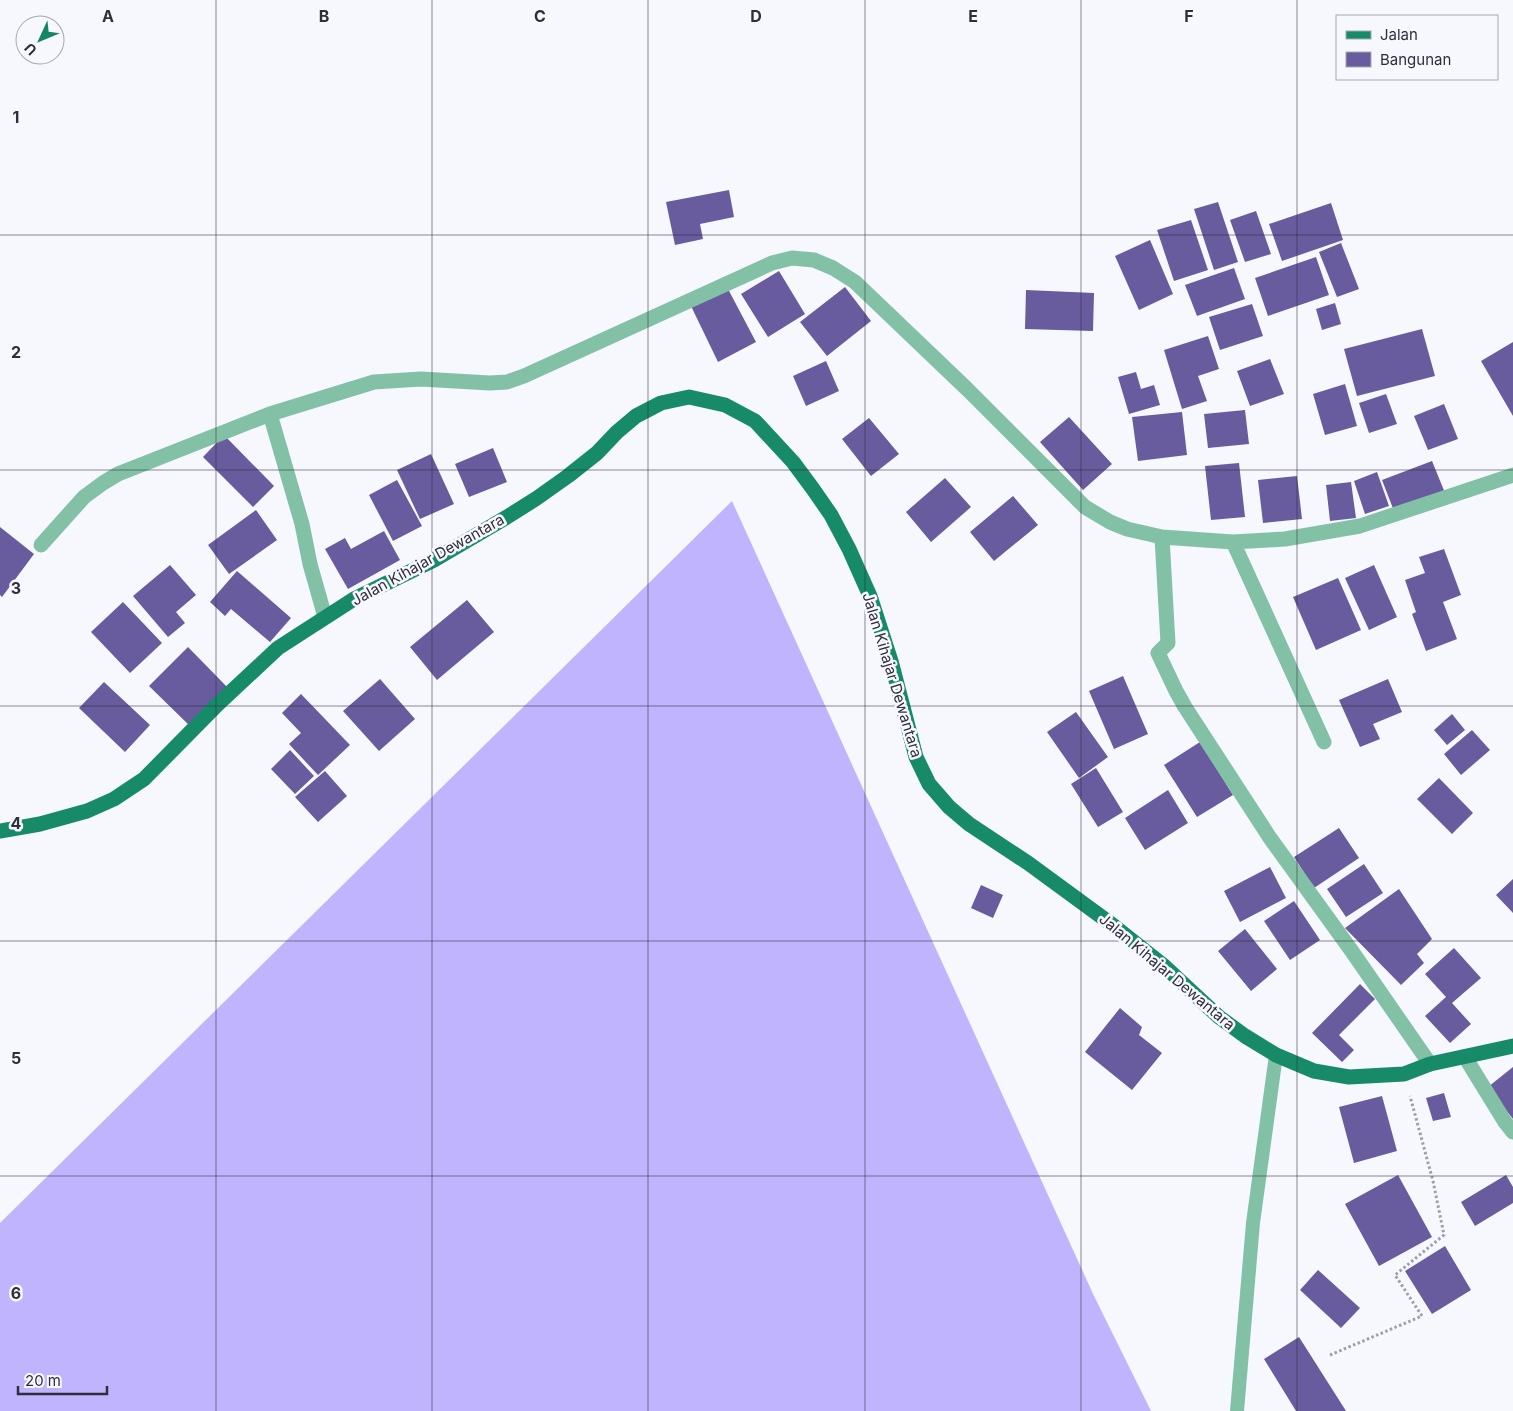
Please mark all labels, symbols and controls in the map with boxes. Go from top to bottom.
text: A [102,6,114,26]
text: B [319,6,329,26]
text: C [534,6,546,26]
text: D [750,6,762,26]
text: E [968,6,978,26]
text: F [1184,6,1194,26]
north arrow [15,15,65,65]
legend [1336,15,1498,80]
text: Jalan [1380,25,1418,44]
text: U [21,40,40,59]
text: Bangunan [1380,50,1451,69]
text: 1 [13,107,19,127]
text: 2 [11,342,21,362]
street label: Jalan Kihajar Dewantara [348,510,507,609]
text: 3 [11,578,21,598]
street label: Jalan Kihajar Dewantara [858,590,927,760]
text: 4 [11,813,22,833]
street label: Jalan Kihajar Dewantara [1095,909,1239,1034]
text: 5 [11,1048,21,1068]
text: 6 [11,1283,21,1303]
scale bar [18,1364,106,1396]
text: 20 m [25,1371,61,1390]

